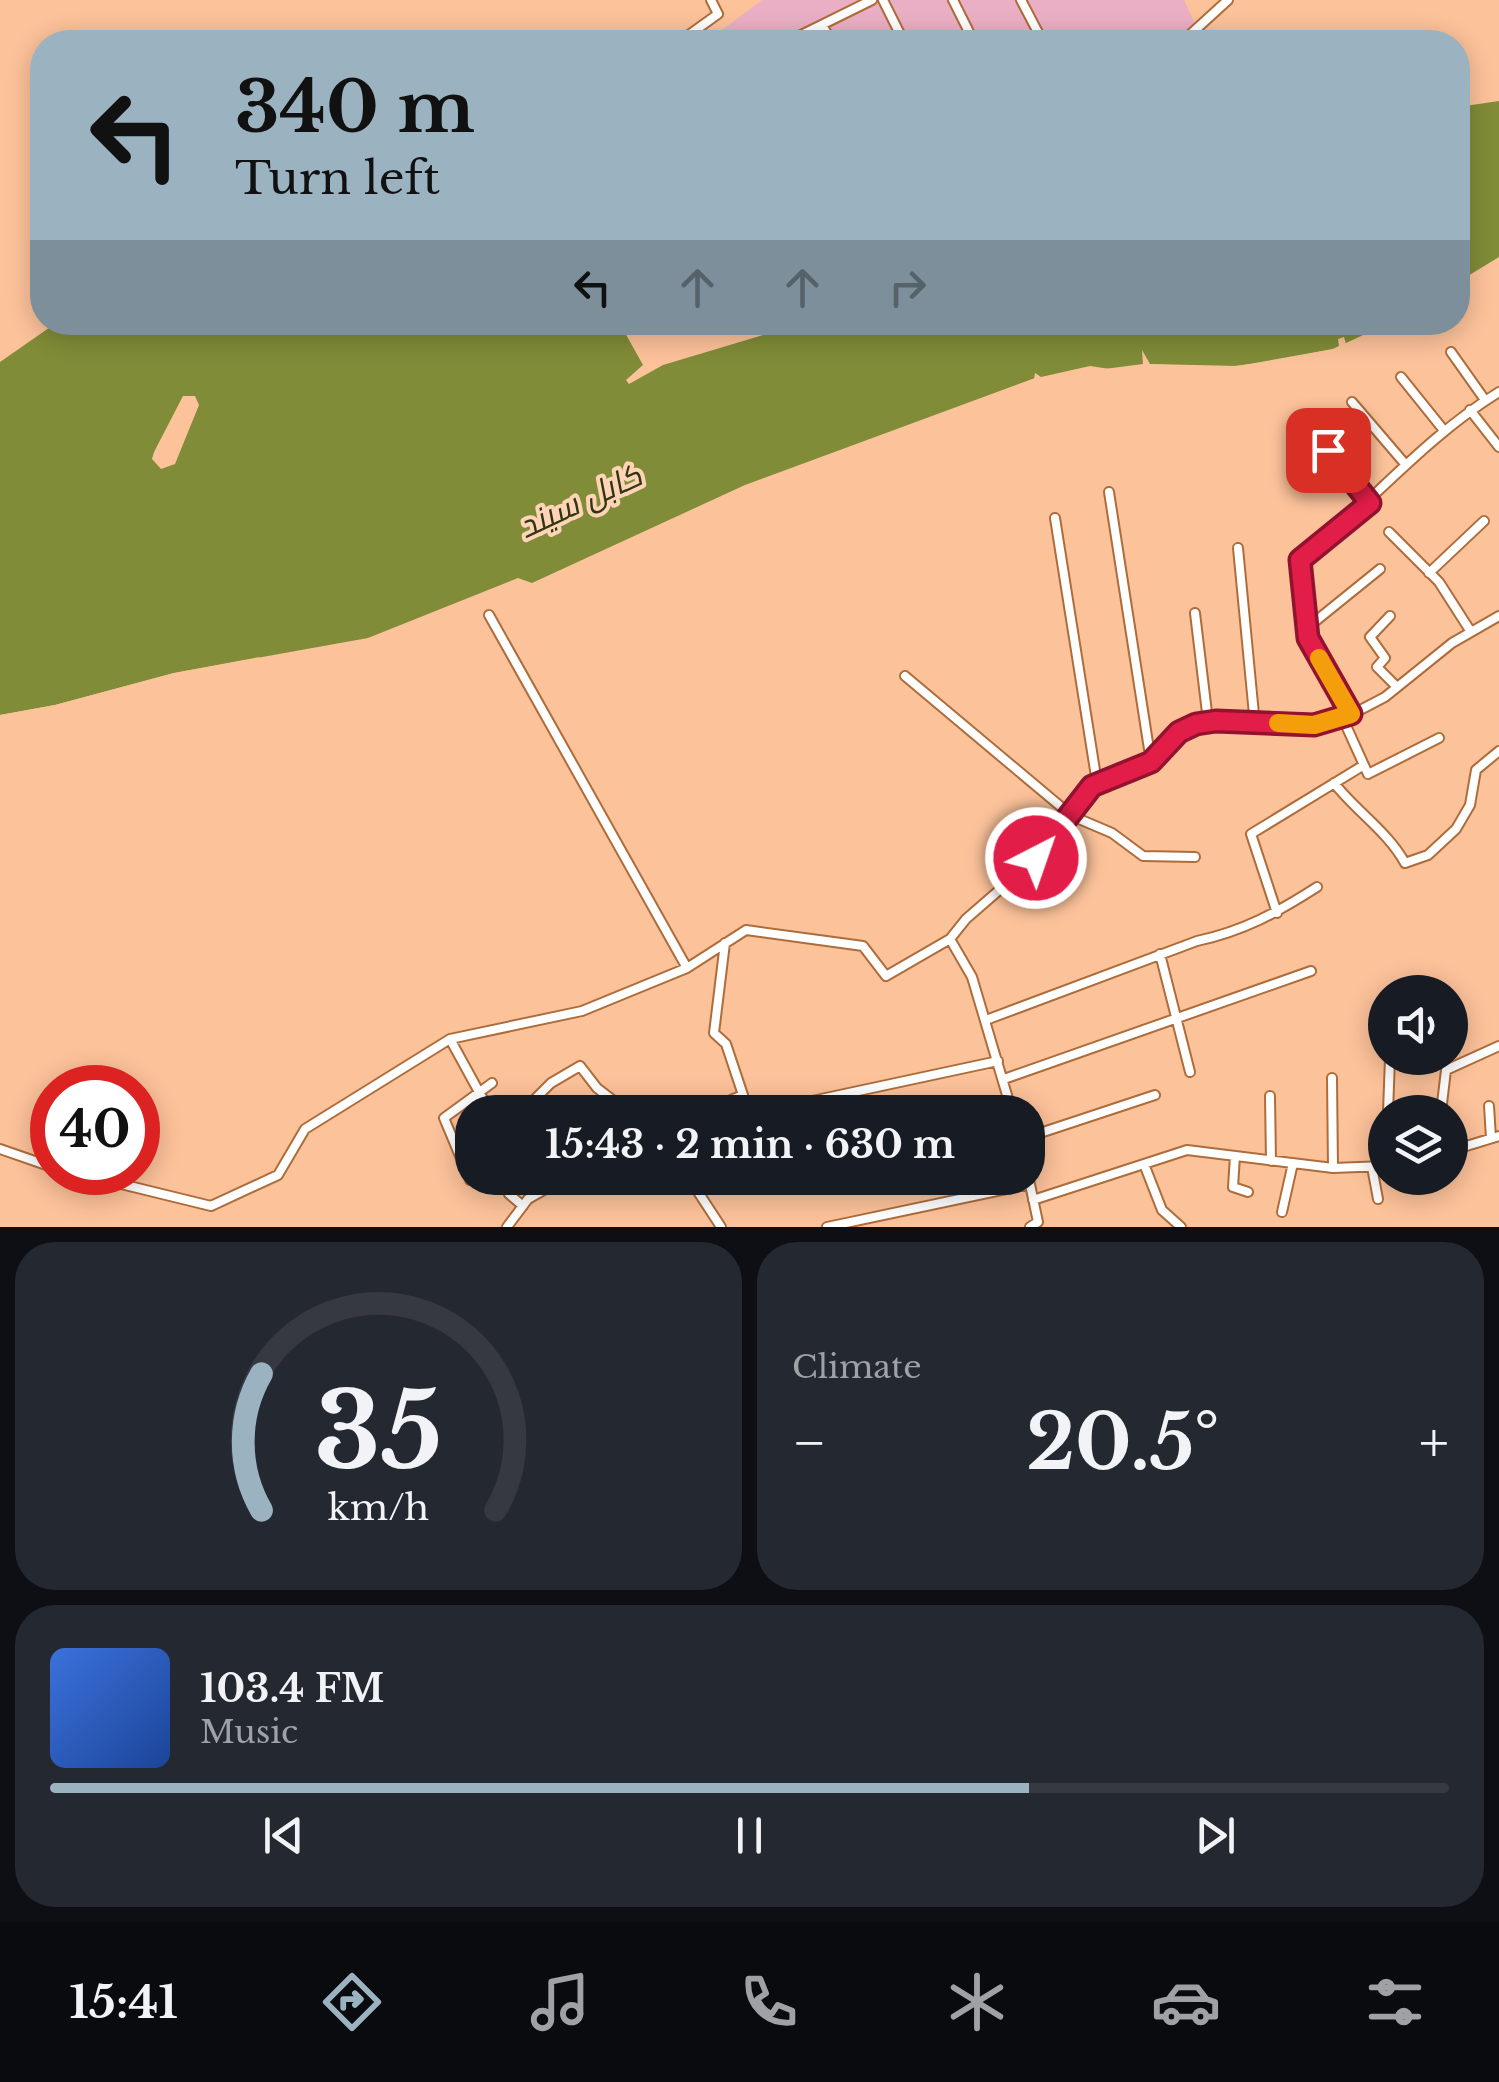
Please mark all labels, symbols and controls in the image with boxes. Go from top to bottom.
text: 340 m [235,64,475,151]
icon: left [70,70,200,200]
text: Turn left [235,150,440,206]
icon: left [565,260,620,315]
icon: ahead [670,260,725,315]
icon: ahead [775,260,830,315]
icon: right [880,260,935,315]
pin [1286,408,1371,493]
icon: arrive [1301,423,1356,478]
water label: کابل سيند [512,455,648,547]
position arrow [984,806,1088,910]
map controls [1368,975,1468,1195]
button: sound [1368,975,1468,1075]
speed limit sign: 40 [30,1065,160,1195]
button: layers [1368,1095,1468,1195]
text: 15:43 · 2 min · 630 m [545,1121,955,1168]
text: Climate [792,1347,921,1387]
text: 35 [314,1367,443,1496]
text: 20.5° [1026,1396,1219,1489]
text: − [792,1409,827,1477]
text: + [1419,1409,1449,1477]
text: km/h [328,1485,429,1530]
text: 103.4 FM [200,1665,384,1712]
text: Music [200,1712,298,1752]
icon: previous [256,1808,311,1863]
icon: pause [722,1808,777,1863]
icon: next [1188,1808,1243,1863]
icon: directions [317,1967,387,2037]
icon: music [525,1967,595,2037]
icon: phone [734,1967,804,2037]
icon: climate [942,1967,1012,2037]
icon: car [1151,1967,1221,2037]
icon: filters [1360,1967,1430,2037]
text: 15:41 [69,1974,178,2030]

